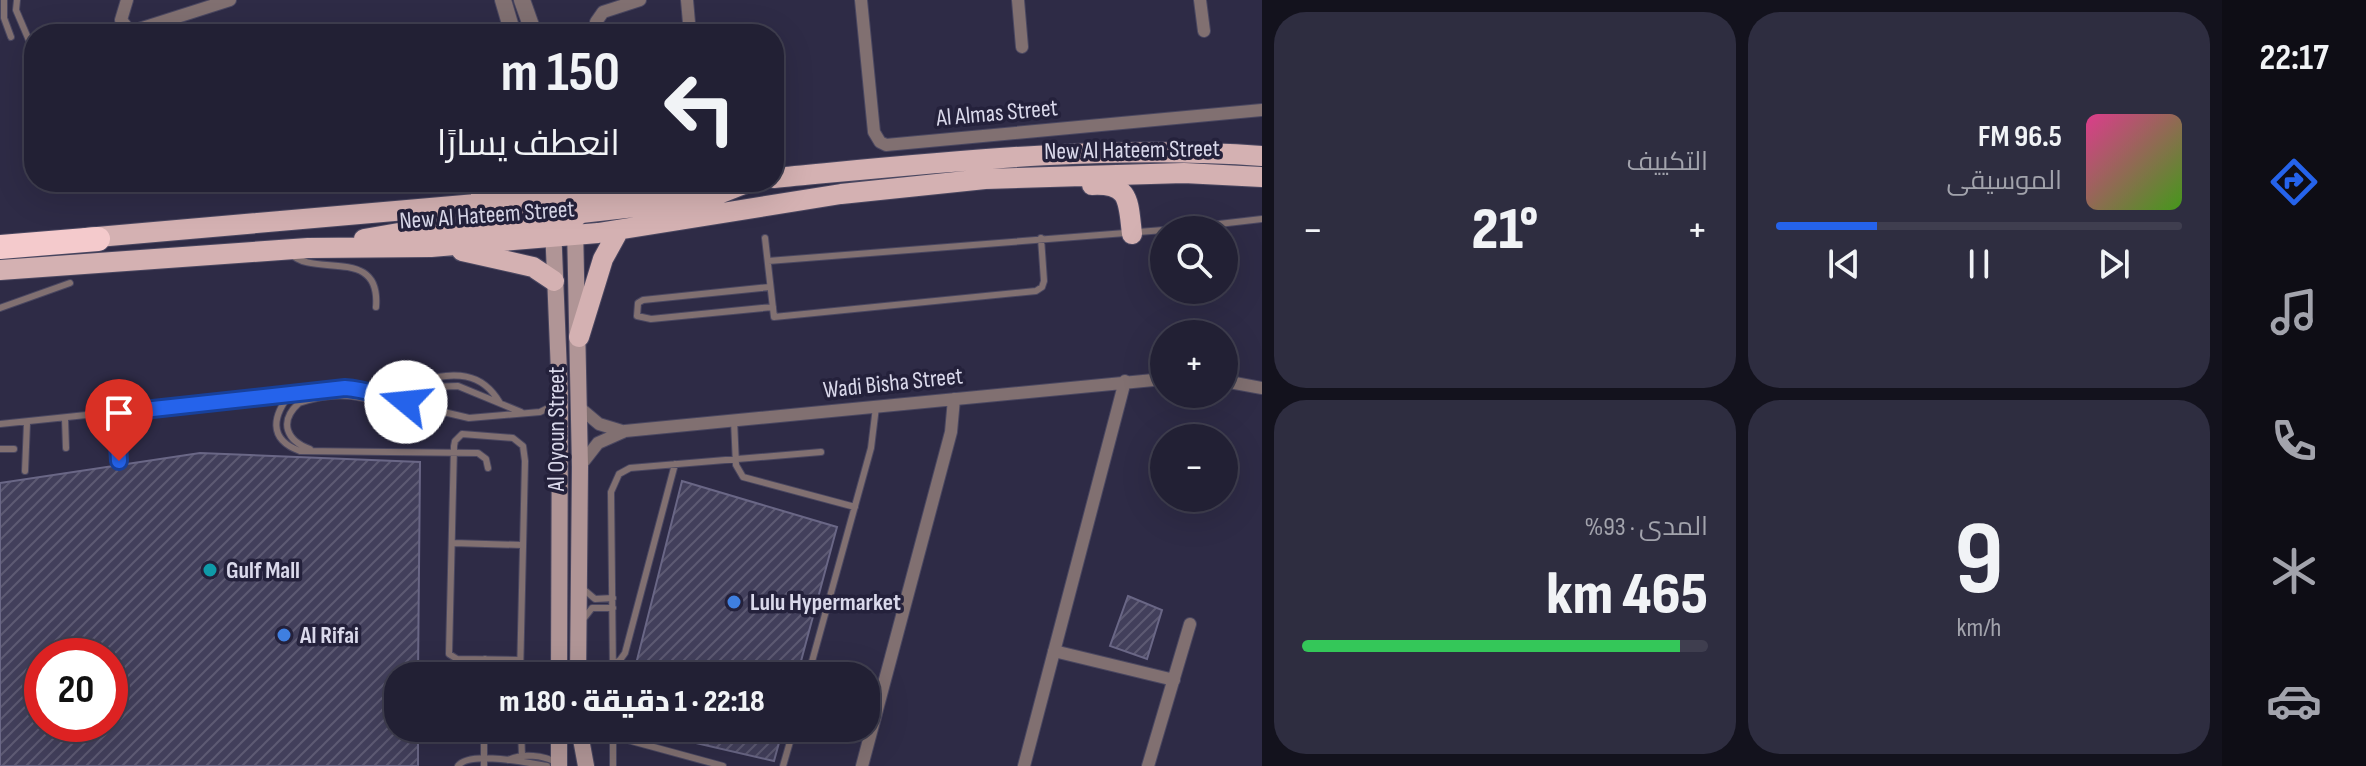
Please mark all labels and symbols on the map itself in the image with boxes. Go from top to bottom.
street label: Al Almas Street [934,93,1059,133]
street label: New Al Hateem Street [1044,134,1220,166]
street label: New Al Hateem Street [398,194,576,236]
position arrow [364,360,448,444]
street label: Wadi Bisha Street [822,361,964,405]
street label: Al Oyoun Street [542,367,571,492]
pin [85,379,153,461]
place label: Gulf Mall [226,556,300,585]
marker: Gulf Mall [201,561,219,579]
place label: Lulu Hypermarket [750,588,901,617]
marker: Lulu Hypermarket [725,593,743,611]
place label: Al Rifai [299,621,359,650]
marker: Al Rifai [275,626,293,644]
speed limit sign: 20 [24,638,128,742]

